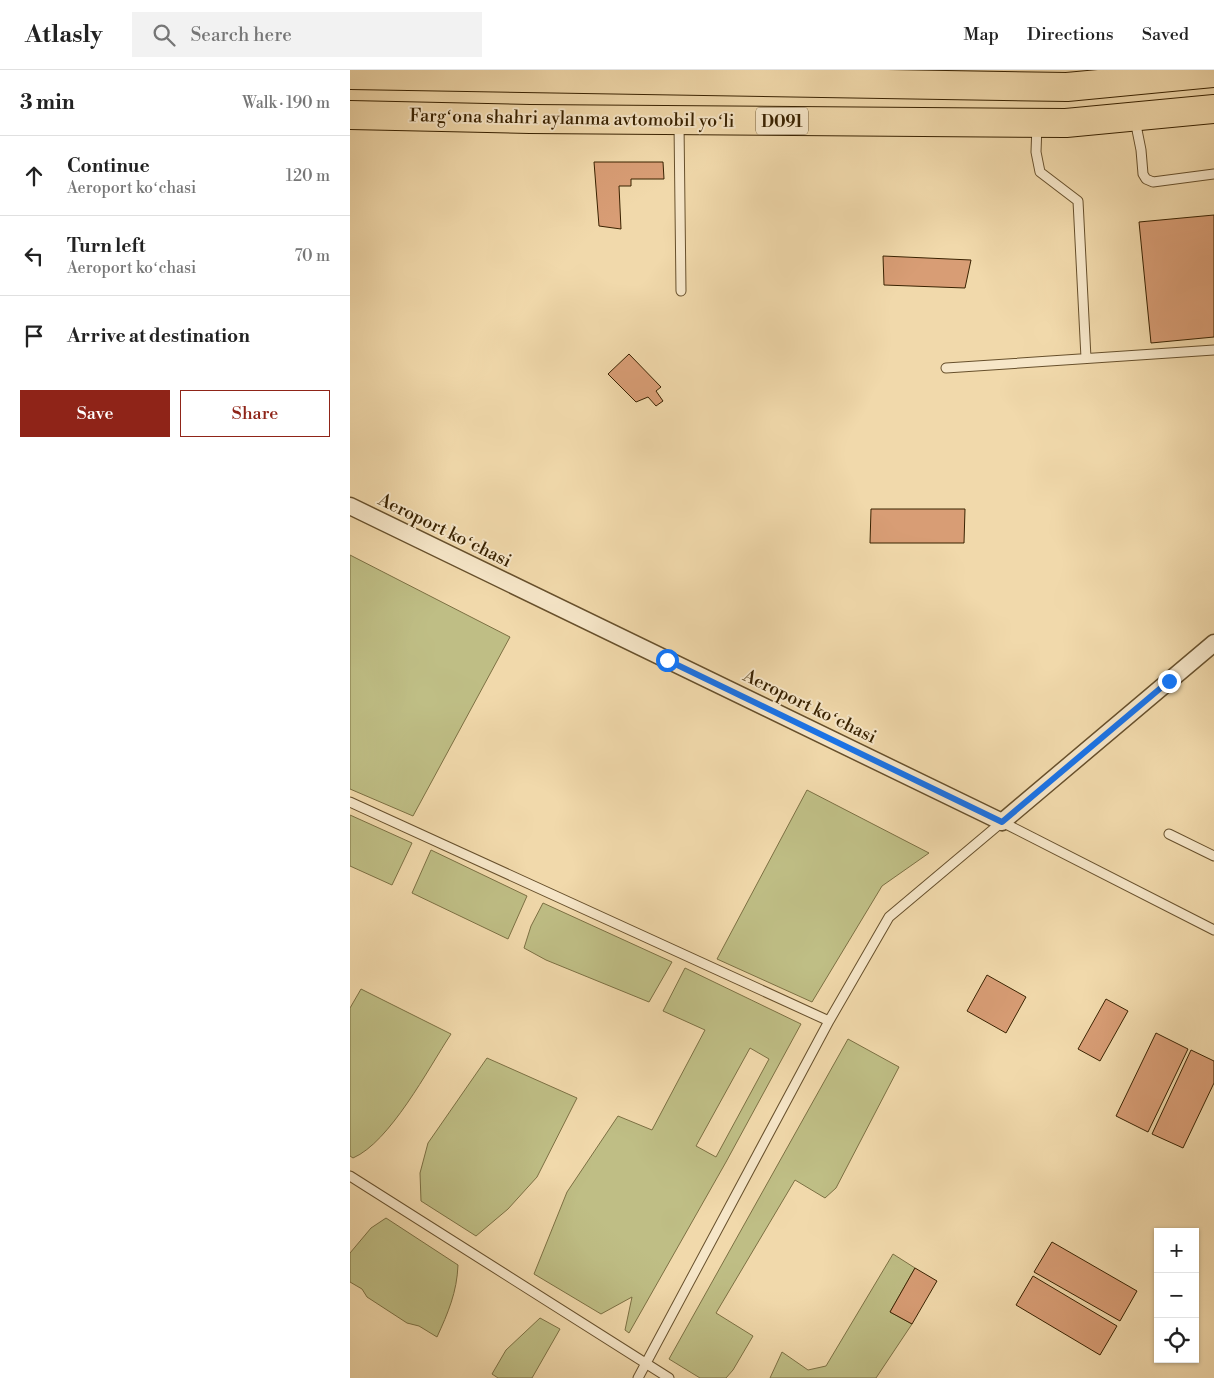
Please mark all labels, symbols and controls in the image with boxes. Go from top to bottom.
search box [132,12,482,57]
text: Atlasly [25,20,102,50]
icon: search [150,21,178,49]
text: Search here [190,23,292,47]
text: Map [963,23,999,46]
text: Directions [1027,23,1114,46]
text: Saved [1142,23,1189,46]
text: 3 min [20,90,75,116]
text: Walk · 190 m [242,93,330,113]
street label: Fargʻona shahri aylanma avtomobil yoʻli [409,104,735,133]
road number: D091 [756,107,808,134]
text: Continue [67,154,150,178]
icon: ahead [20,162,48,190]
text: 120 m [286,166,330,186]
text: Aeroport koʻchasi [67,178,196,198]
text: Turn left [67,234,146,258]
icon: left [20,242,48,270]
text: 70 m [294,246,330,266]
text: Aeroport koʻchasi [67,258,196,278]
icon: arrive [20,322,48,350]
text: Arrive at destination [67,324,250,348]
button: Save [20,390,170,437]
button: Share [180,390,330,437]
street label: Aeroport koʻchasi [373,488,515,573]
route start [656,649,679,672]
street label: Aeroport koʻchasi [738,664,880,749]
route end [1158,670,1181,693]
map controls [1154,1228,1199,1363]
button: + [1154,1228,1199,1273]
button: − [1154,1273,1199,1318]
button: locate [1154,1318,1199,1363]

